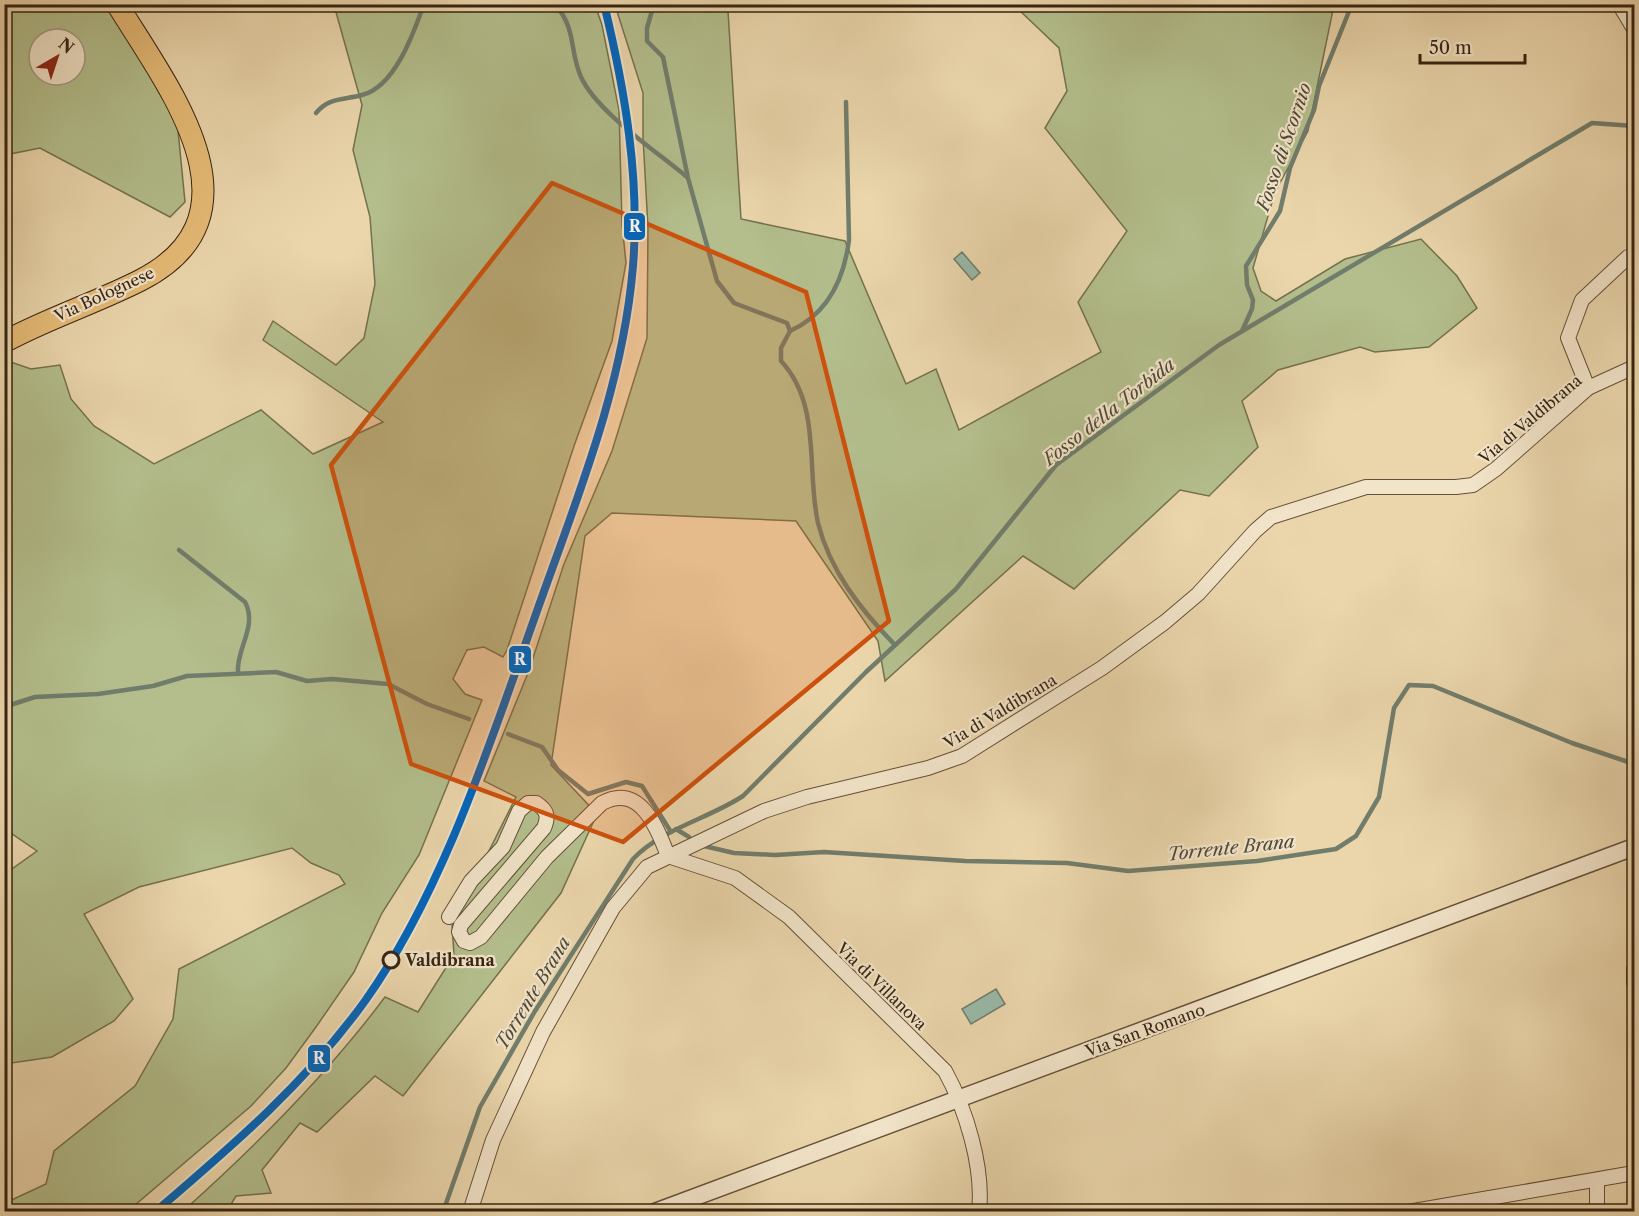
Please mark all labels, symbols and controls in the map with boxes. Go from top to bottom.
north arrow [27,27,87,87]
scale bar [1420,27,1525,65]
text: N [55,33,78,58]
text: 50 m [1429,37,1472,59]
water label: Fosso di Scornio [1251,80,1316,216]
line badge: R [623,212,646,241]
text: R [629,216,642,236]
street label: Via Bolognese [50,262,157,326]
water label: Fosso della Torbida [1037,354,1180,472]
street label: Via di Valdibrana [1474,370,1586,469]
line badge: R [508,645,532,674]
text: R [514,649,527,669]
street label: Via di Valdibrana [939,669,1061,753]
water label: Torrente Brana [1166,830,1296,866]
water label: Torrente Brana [491,932,575,1053]
street label: Via di Villanova [832,937,932,1034]
place label: Valdibrana [404,950,495,970]
marker: Valdibrana [382,951,400,969]
street label: Via San Romano [1082,999,1208,1061]
line badge: R [307,1044,331,1073]
text: R [313,1048,326,1068]

